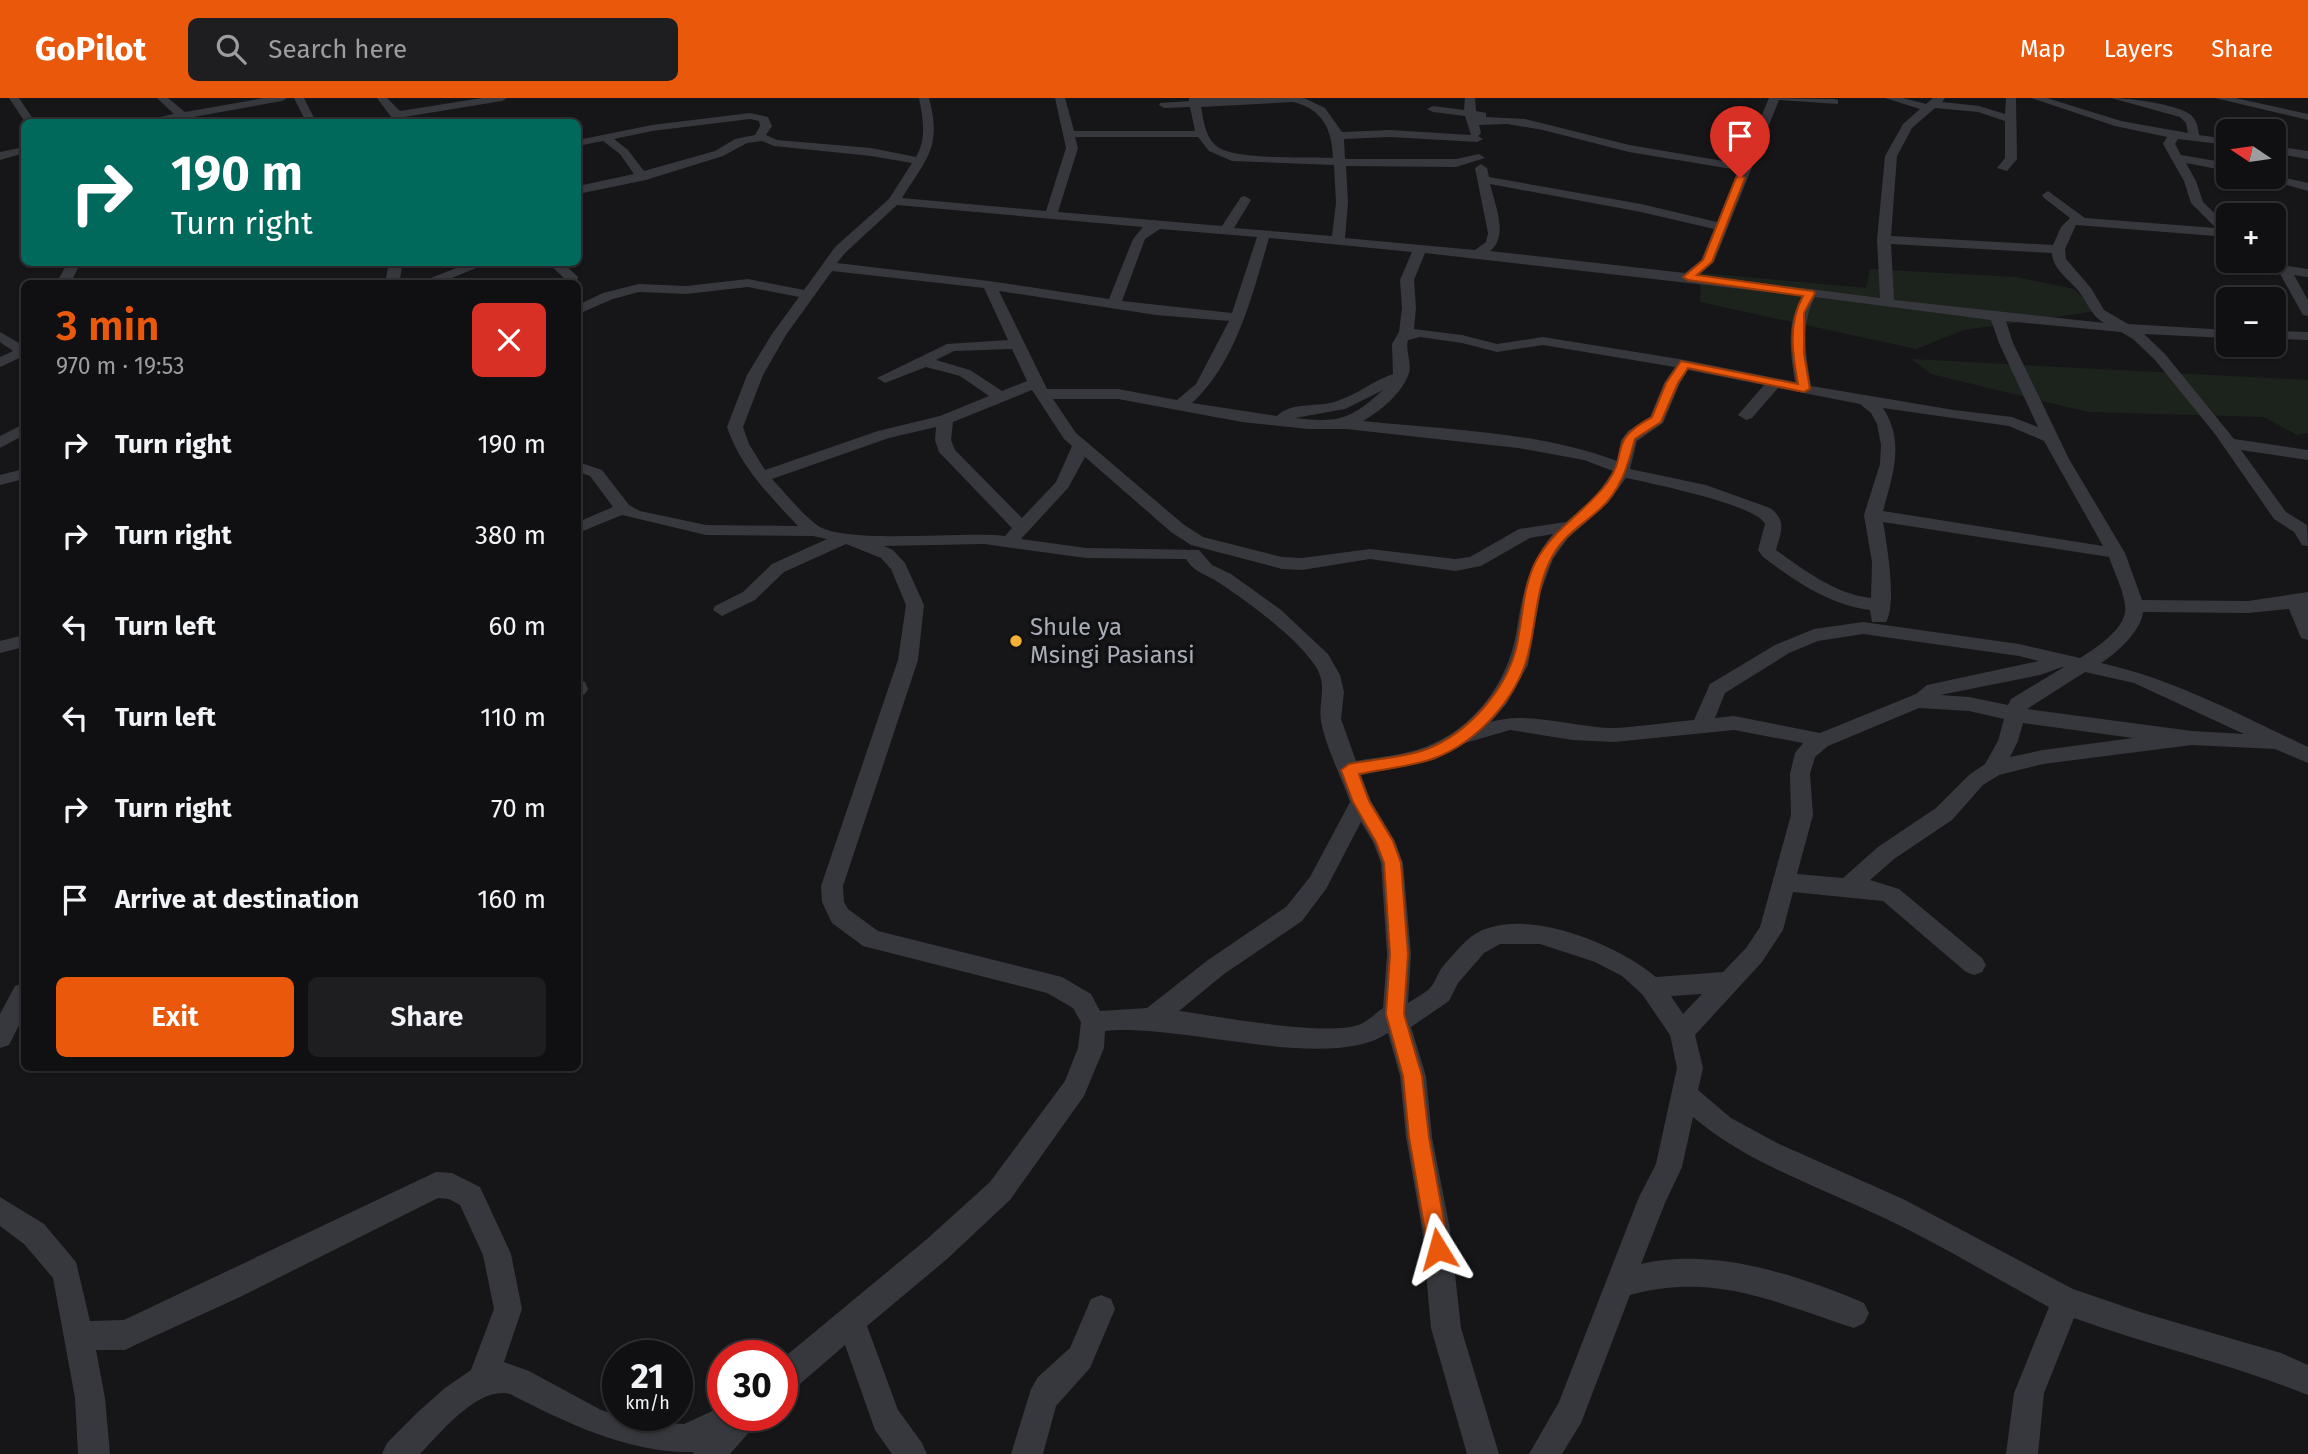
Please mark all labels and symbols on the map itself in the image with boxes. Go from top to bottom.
pin [1710,106,1770,178]
north arrow [2216,119,2286,189]
place label: Shule ya Msingi Pasiansi [1030,613,1195,669]
marker: Shule ya Msingi Pasiansi [1008,633,1024,649]
position arrow [1401,1212,1475,1286]
speed limit sign: 30 [707,1340,798,1431]

